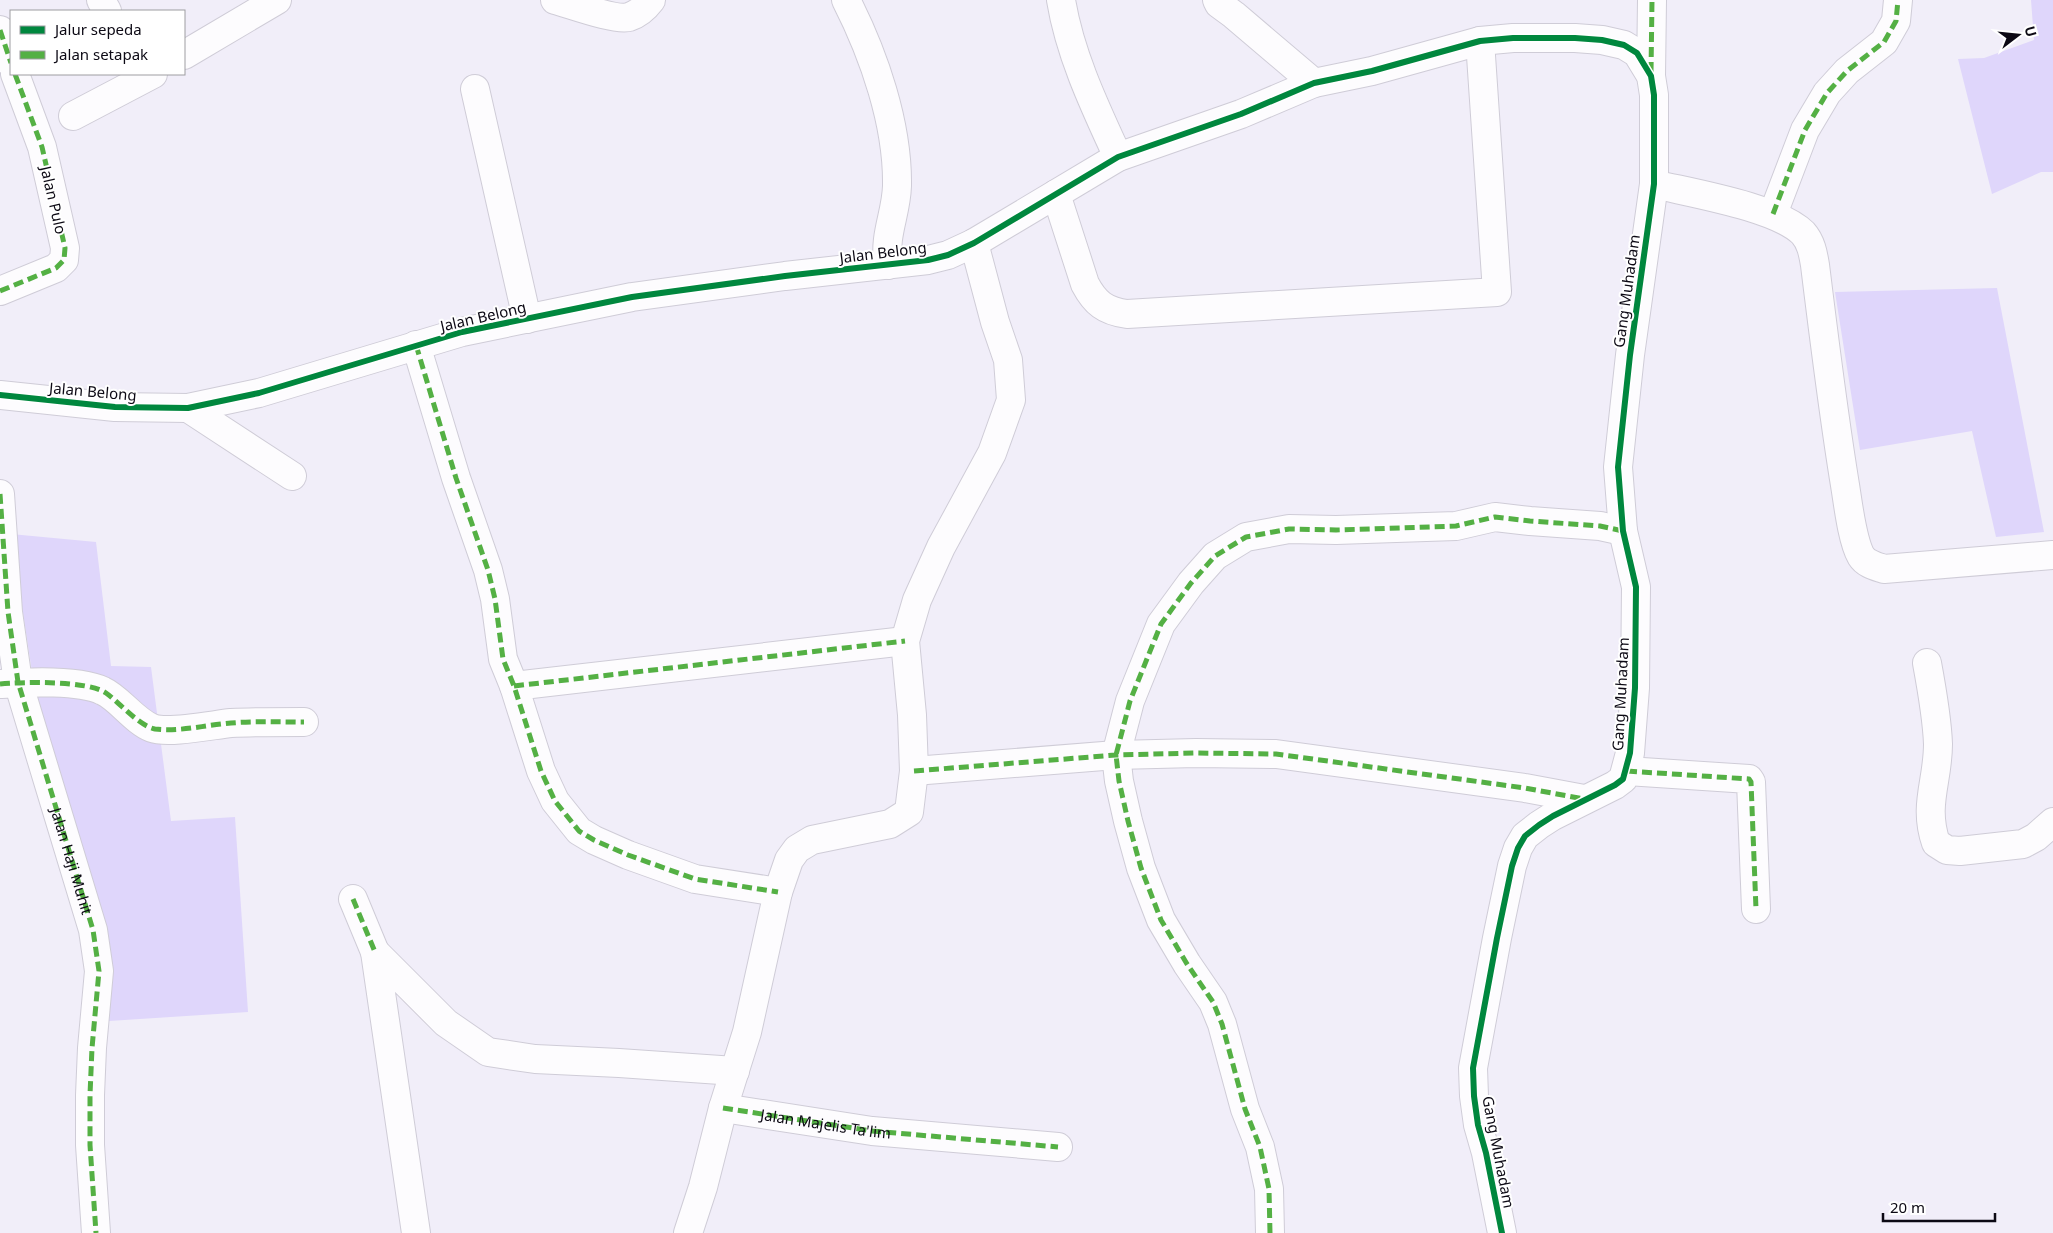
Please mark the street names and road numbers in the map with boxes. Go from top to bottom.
street label: Jalan Pulo [36,162,72,236]
street label: Gang Muhadam [1608,233,1644,349]
street label: Jalan Belong [836,237,928,268]
street label: Jalan Belong [436,296,528,336]
street label: Jalan Belong [46,377,138,405]
street label: Gang Muhadam [1607,637,1633,751]
street label: Jalan Haji Muhit [46,803,98,917]
street label: Gang Muhadam [1478,1094,1520,1210]
street label: Jalan Majelis Ta'lim [757,1104,892,1143]

